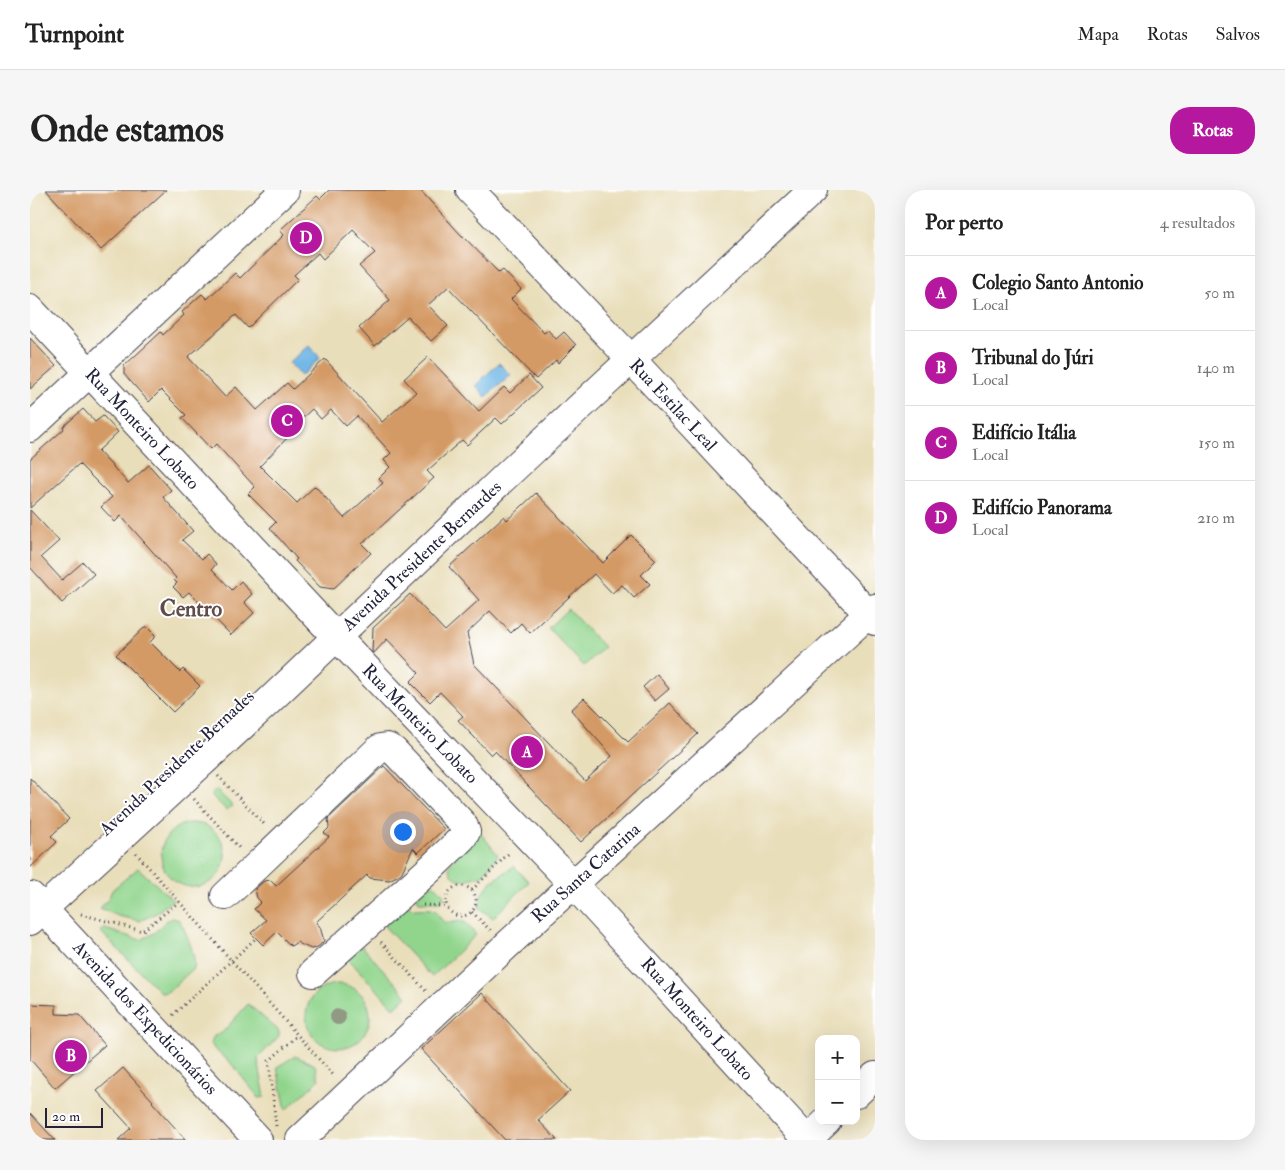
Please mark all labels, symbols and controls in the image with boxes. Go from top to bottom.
text: Turnpoint [25,19,124,50]
text: Mapa [1078,23,1119,46]
text: Rotas [1147,23,1188,46]
text: Salvos [1216,23,1260,46]
button: Rotas [1170,107,1255,154]
text: Onde estamos [30,108,224,152]
text: Por perto [925,209,1003,236]
text: 4 resultados [1160,213,1235,233]
pin: D [290,219,322,257]
text: Colegio Santo Antonio [972,271,1143,295]
text: A [936,283,946,303]
text: 50 m [1204,283,1235,303]
text: Local [972,295,1009,315]
text: Tribunal do Júri [972,346,1093,370]
street label: Rua Estilac Leal [624,354,722,456]
text: B [936,358,946,378]
text: 140 m [1197,358,1235,378]
street label: Rua Monteiro Lobato [80,363,204,495]
text: Local [972,370,1009,390]
pin: C [271,402,303,440]
text: Edifício Itália [972,421,1076,445]
text: C [935,433,947,453]
text: 150 m [1198,433,1235,453]
text: Local [972,445,1009,465]
street label: Avenida Presidente Bernardes [337,476,507,637]
text: Edifício Panorama [972,496,1112,520]
text: D [934,508,948,528]
text: 210 m [1197,508,1235,528]
text: Local [972,520,1009,540]
district label: Centro [160,595,223,623]
street label: Rua Monteiro Lobato [357,659,483,789]
street label: Avenida Presidente Bernades [94,685,259,842]
pin: A [511,733,543,771]
street label: Rua Santa Catarina [527,818,646,928]
your location [390,819,416,845]
street label: Avenida dos Expedicionários [67,935,222,1100]
street label: Rua Monteiro Lobato [636,953,759,1086]
map controls [815,1035,860,1125]
button: + [815,1035,860,1080]
pin: B [55,1037,87,1075]
button: − [815,1080,860,1125]
scale bar [45,1105,102,1128]
text: 20 m [52,1108,80,1125]

